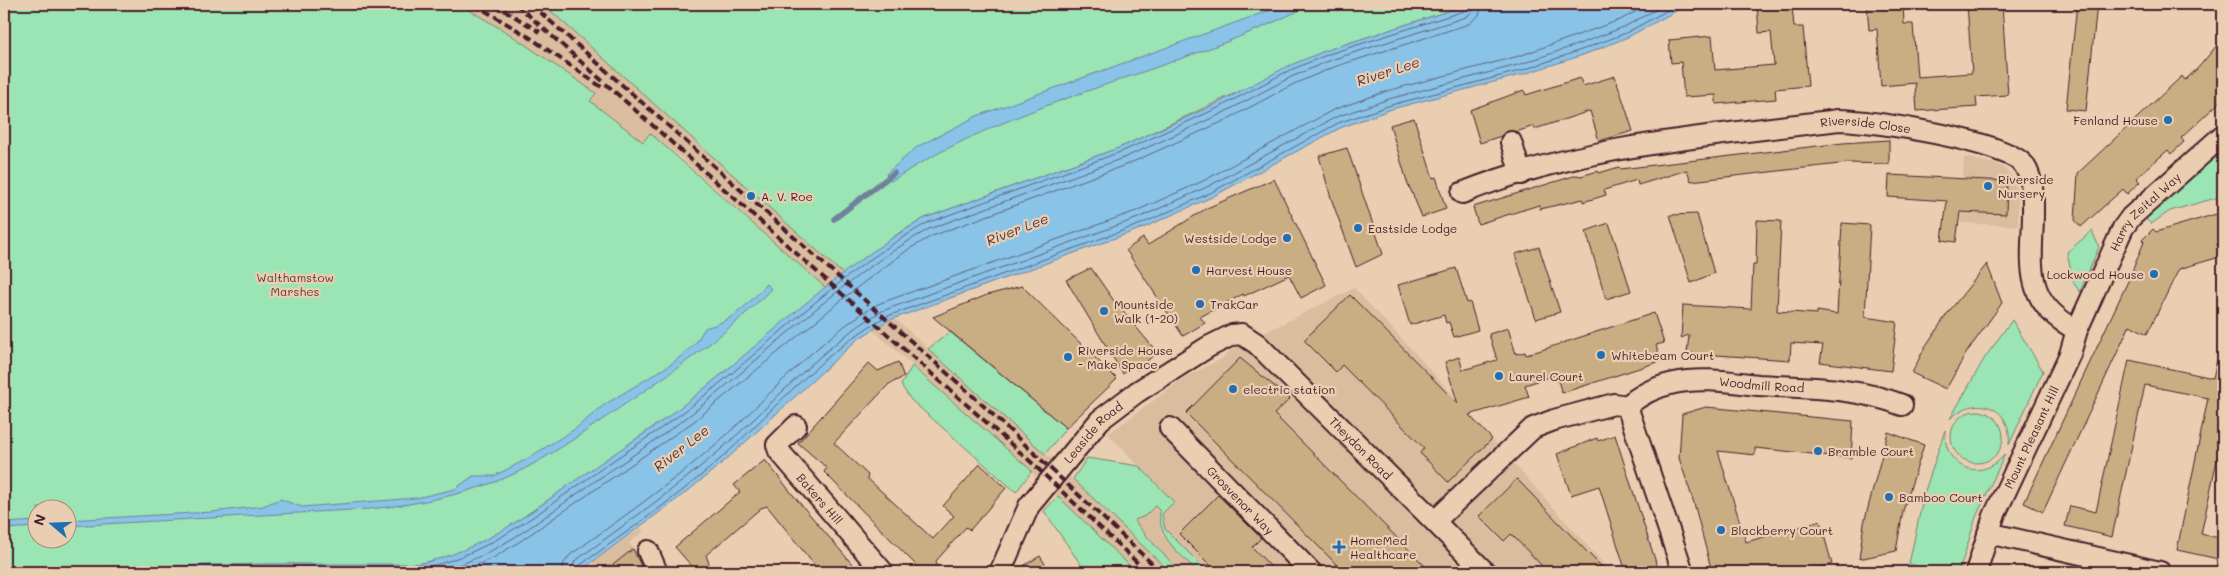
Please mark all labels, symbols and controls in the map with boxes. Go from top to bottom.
water label: River Lee [1354,52,1422,90]
street label: Riverside Close [1819,112,1912,137]
place label: Fenland House [2073,112,2158,128]
marker: Fenland House [2162,114,2174,126]
street label: Harry Zeital Way [2106,169,2184,253]
place label: Riverside Nursery [1998,171,2054,201]
marker: Riverside Nursery [1982,180,1994,192]
place label: A. V. Roe [761,188,813,204]
marker: A. V. Roe [745,190,757,202]
water label: River Lee [983,208,1051,250]
place label: Eastside Lodge [1368,220,1457,236]
marker: Eastside Lodge [1352,222,1364,234]
place label: Westside Lodge [1184,230,1277,246]
marker: Westside Lodge [1281,232,1293,244]
place label: Harvest House [1206,262,1292,278]
marker: Harvest House [1190,264,1202,276]
place label: Lockwood House [2047,266,2144,282]
marker: Lockwood House [2148,268,2160,280]
park label: Walthamstow Marshes [256,269,334,299]
place label: Mountside Walk (1-20) [1114,296,1178,326]
place label: TrakCar [1210,296,1259,312]
marker: TrakCar [1194,298,1206,310]
marker: Mountside Walk (1-20) [1098,305,1110,317]
place label: Riverside House - Make Space [1078,342,1173,372]
place label: Whitebeam Court [1611,347,1714,363]
marker: Whitebeam Court [1595,349,1607,361]
marker: Riverside House - Make Space [1062,351,1074,363]
place label: Laurel Court [1509,368,1583,384]
marker: Laurel Court [1493,370,1505,382]
street label: Woodmill Road [1718,373,1805,395]
place label: electric station [1243,381,1335,397]
marker: electric station [1227,383,1239,395]
street label: Mount Pleasant Hill [2000,383,2062,491]
street label: Leaside Road [1060,398,1126,466]
street label: Theydon Road [1326,413,1396,483]
water label: River Lee [649,420,713,476]
place label: Bramble Court [1828,443,1914,459]
marker: Bramble Court [1812,445,1824,457]
street label: Grosvenor Way [1204,463,1278,538]
street label: Bakers Hill [793,470,846,528]
place label: Bamboo Court [1899,489,1983,505]
marker: Bamboo Court [1883,491,1895,503]
north arrow [28,498,78,548]
text: N [29,511,50,528]
place label: Blackberry Court [1731,522,1833,538]
marker: Blackberry Court [1715,524,1727,536]
place label: HomeMed Healthcare [1350,532,1417,562]
marker: HomeMed Healthcare [1332,540,1346,554]

